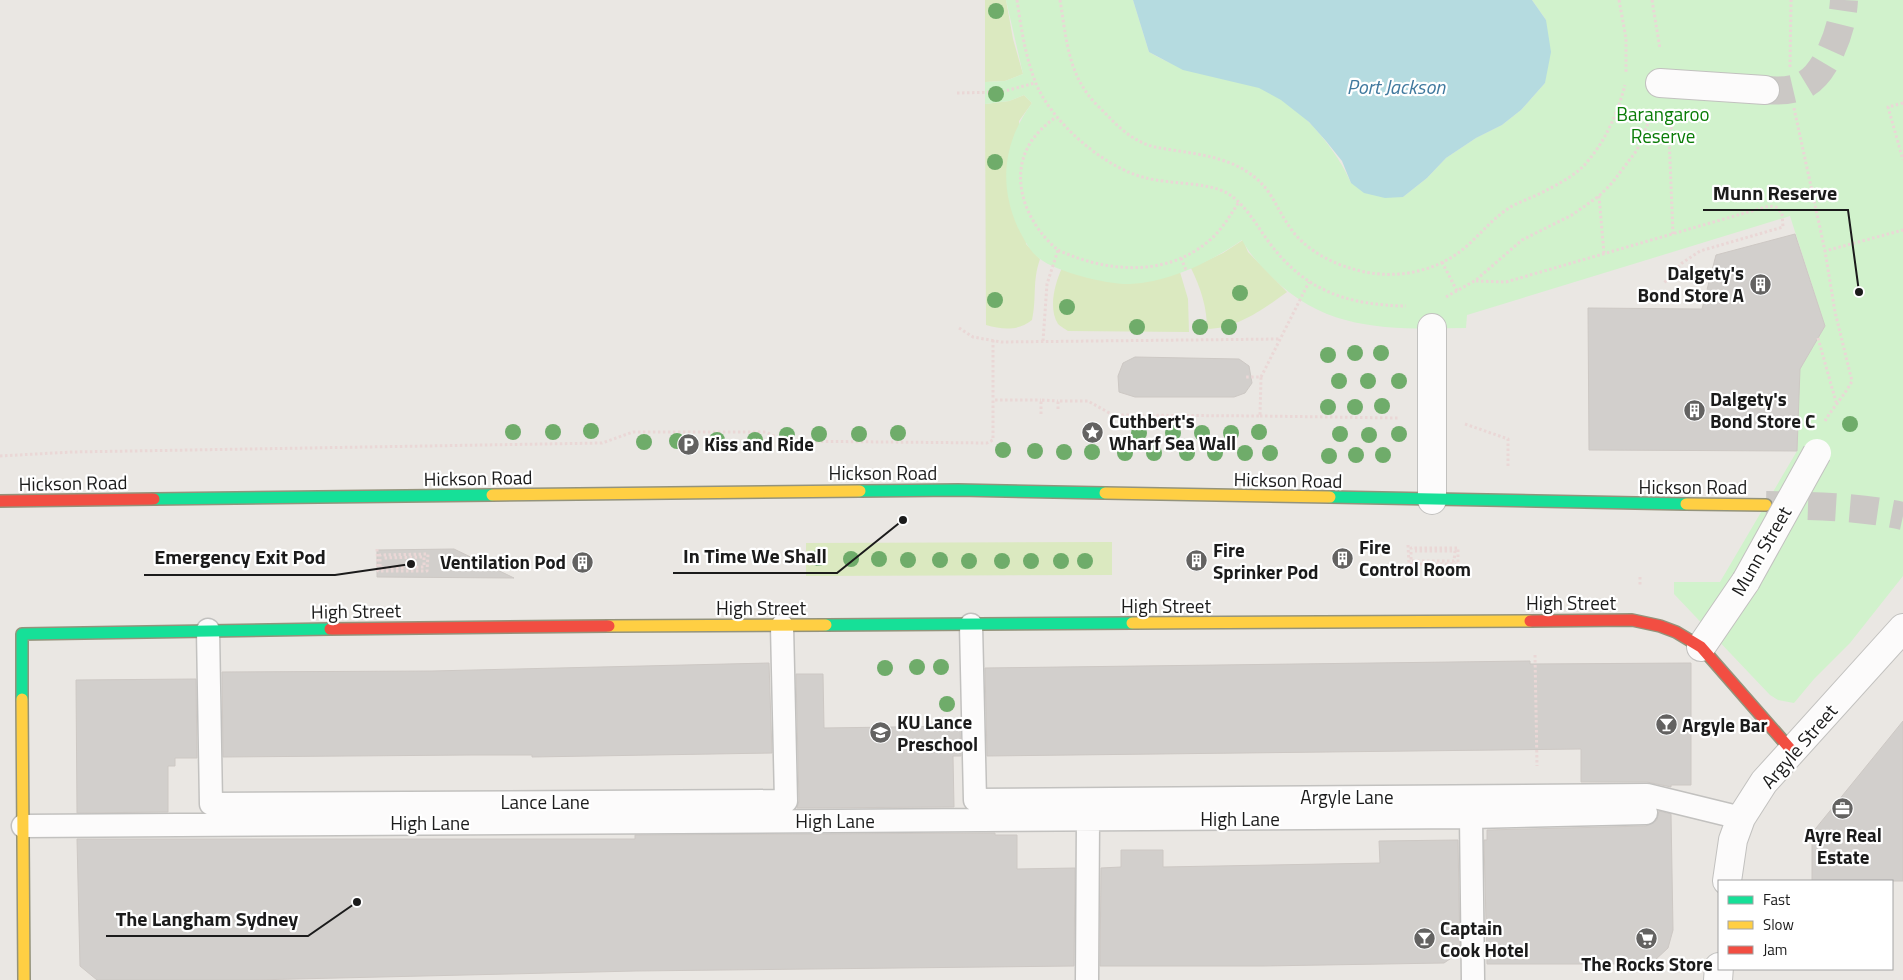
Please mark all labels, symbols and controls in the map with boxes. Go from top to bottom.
water label: Port Jackson [1347,71,1446,102]
park label: Barangaroo Reserve [1616,99,1710,150]
callout: Munn Reserve [1703,175,1848,210]
text: Munn Reserve [1713,177,1837,208]
place label: Dalgety's Bond Store A [1638,258,1745,309]
building icon: Dalgety's Bond Store A [1748,272,1772,296]
place label: Dalgety's Bond Store C [1710,384,1815,435]
building icon: Dalgety's Bond Store C [1682,398,1706,422]
place label: Cuthbert's Wharf Sea Wall [1109,406,1236,457]
place icon: Cuthbert's Wharf Sea Wall [1081,420,1105,444]
place label: Kiss and Ride [704,429,814,458]
parking icon: Kiss and Ride [676,432,700,456]
street label: Hickson Road [829,458,937,487]
street label: Hickson Road [423,462,533,493]
street label: Hickson Road [1233,464,1343,495]
street label: Hickson Road [18,467,128,498]
street label: Hickson Road [1639,472,1747,501]
street label: Munn Street [1723,500,1798,601]
place label: Fire Control Room [1359,532,1471,583]
place label: Fire Sprinker Pod [1213,535,1318,586]
callout: In Time We Shall [673,538,837,573]
callout: Emergency Exit Pod [144,540,335,575]
text: In Time We Shall [683,540,827,571]
text: Emergency Exit Pod [154,541,326,572]
building icon: Fire Control Room [1331,546,1355,570]
place label: Ventilation Pod [440,547,566,576]
building icon: Fire Sprinker Pod [1185,549,1209,573]
building icon: Ventilation Pod [570,550,594,574]
street label: High Street [1526,588,1616,617]
street label: High Street [1121,591,1211,620]
street label: High Street [716,593,806,622]
street label: High Street [311,595,402,626]
street label: Argyle Street [1754,697,1844,794]
place label: KU Lance Preschool [897,707,978,758]
place label: Argyle Bar [1682,710,1768,739]
bar icon: Argyle Bar [1654,713,1678,737]
school or university icon: KU Lance Preschool [869,721,893,745]
street label: Argyle Lane [1300,782,1394,811]
street label: Lance Lane [500,787,590,816]
office icon: Ayre Real Estate [1831,797,1855,821]
street label: High Lane [1200,804,1280,833]
street label: High Lane [795,806,875,835]
street label: High Lane [390,808,470,837]
place label: Ayre Real Estate [1804,820,1882,871]
legend [1718,880,1893,970]
text: Fast [1763,888,1791,911]
callout: The Langham Sydney [106,901,308,936]
text: The Langham Sydney [116,903,298,934]
place label: Captain Cook Hotel [1440,913,1529,964]
text: Slow [1763,913,1794,936]
supermarket icon: The Rocks Store [1635,926,1659,950]
bar icon: Captain Cook Hotel [1412,927,1436,951]
text: Jam [1763,938,1787,961]
place label: The Rocks Store [1581,949,1713,978]

